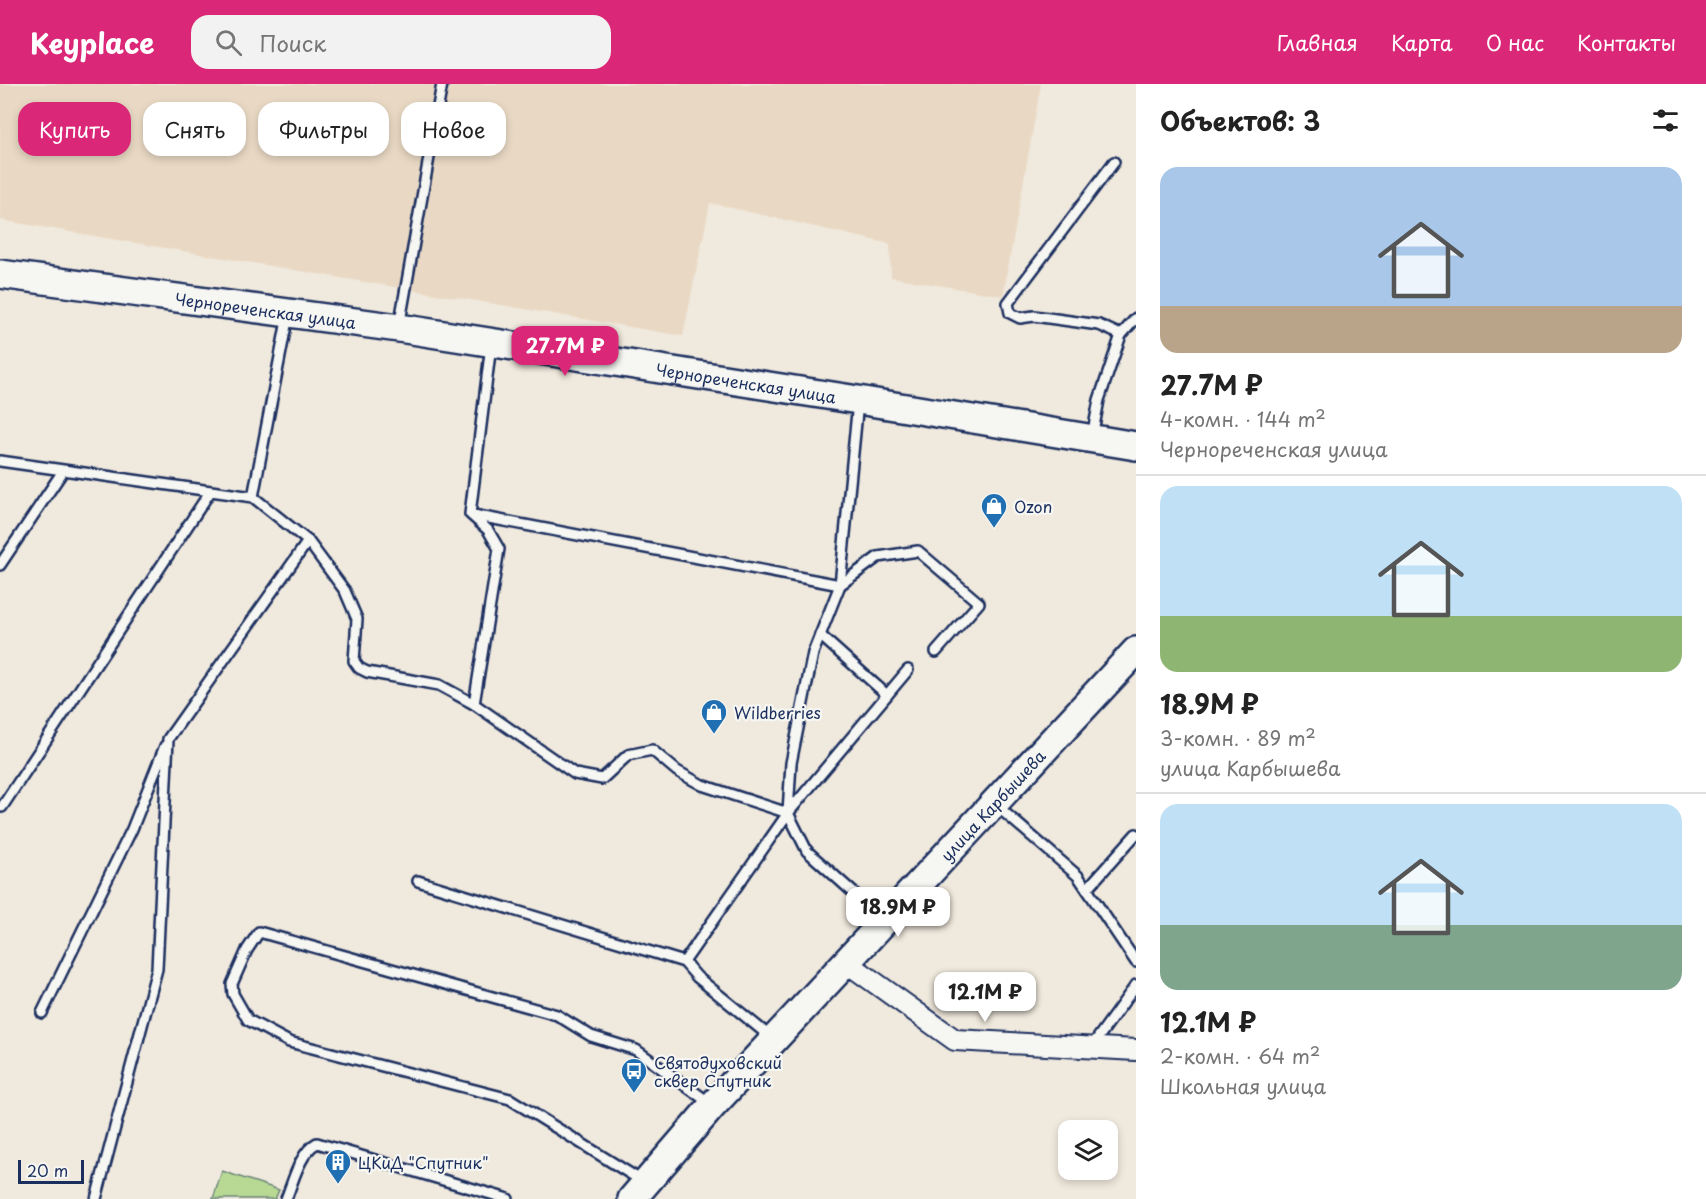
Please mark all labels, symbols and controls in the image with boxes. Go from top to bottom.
search box [191,15,611,69]
text: Keyplace [30,21,155,64]
icon: search [212,26,245,59]
text: Поиск [260,26,326,59]
text: Главная [1277,26,1358,58]
text: Карта [1391,26,1453,58]
text: О нас [1486,26,1544,58]
text: Контакты [1577,26,1676,58]
text: Объектов: 3 [1160,101,1320,140]
chip: Купить [18,102,131,156]
chip: Снять [143,102,246,156]
chip: Фильтры [258,102,389,156]
chip: Новое [401,102,506,156]
icon: filters [1649,104,1682,137]
icon: home [1367,206,1475,314]
street label: Чернореченская улица [174,286,357,334]
pin: 27.7M ₽ [510,326,620,377]
text: 27.7M ₽ [526,330,605,360]
street label: Чернореченская улица [654,356,838,408]
text: 27.7M ₽ [1160,365,1263,404]
text: 4-комн. · 144 m² [1160,404,1326,434]
text: Чернореченская улица [1160,434,1388,464]
shop icon: Ozon [979,491,1009,529]
place label: Ozon [1014,494,1052,518]
icon: home [1367,525,1475,633]
text: 18.9M ₽ [1160,684,1259,723]
shop icon: Wildberries [699,697,729,735]
place label: Wildberries [734,700,821,724]
text: 3-комн. · 89 m² [1160,723,1316,753]
street label: улица Карбышева [934,744,1050,866]
text: улица Карбышева [1160,753,1340,783]
icon: home [1367,843,1475,951]
pin: 18.9M ₽ [843,887,953,938]
text: 18.9M ₽ [860,891,936,921]
pin: 12.1M ₽ [930,972,1040,1023]
text: 12.1M ₽ [948,976,1022,1006]
text: 12.1M ₽ [1160,1002,1256,1041]
text: 2-комн. · 64 m² [1160,1041,1320,1071]
place label: Святодуховский сквер Спутник [654,1050,782,1092]
bus stop icon: Святодуховский сквер Спутник [619,1056,649,1094]
text: Школьная улица [1160,1071,1326,1101]
map controls [1058,1120,1118,1180]
button: layers [1058,1120,1118,1180]
building icon: ЦКиД "Спутник" [323,1147,353,1185]
place label: ЦКиД "Спутник" [358,1150,489,1174]
scale bar [18,1157,84,1184]
text: 20 m [27,1158,68,1182]

